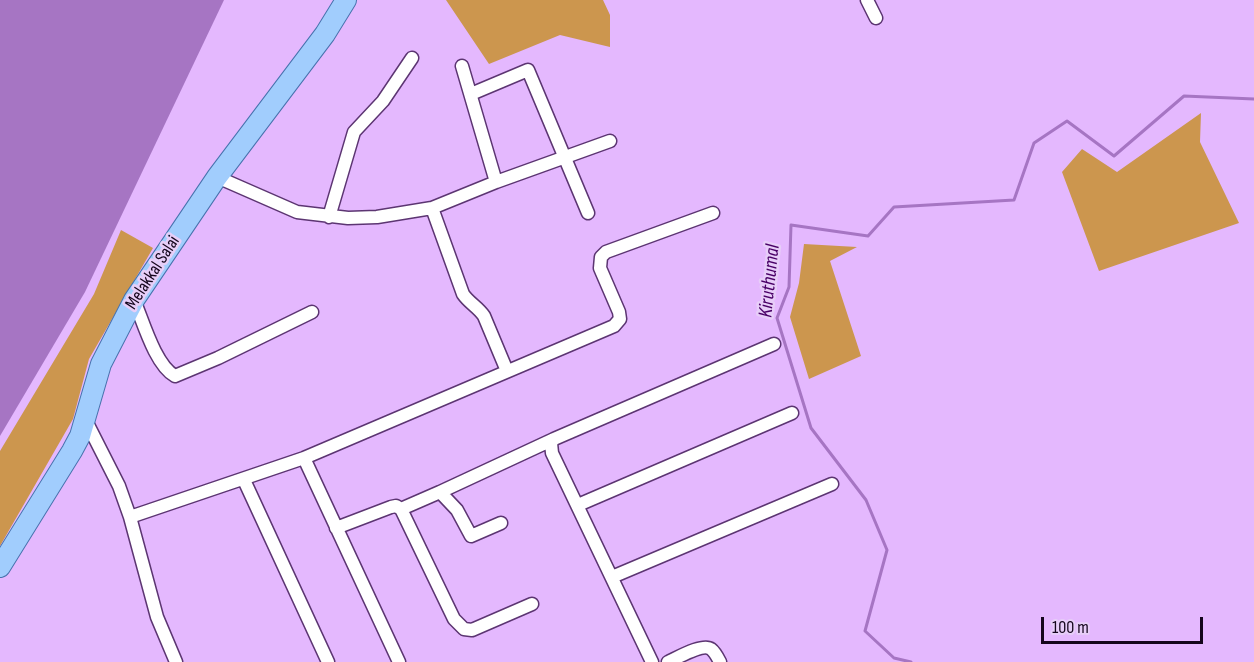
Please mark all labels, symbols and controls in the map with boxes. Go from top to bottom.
street label: Melakkal Salai [121,232,185,314]
water label: Kiruthumal [754,243,786,319]
scale bar [1044,605,1206,643]
text: 100 m [1052,617,1089,638]

